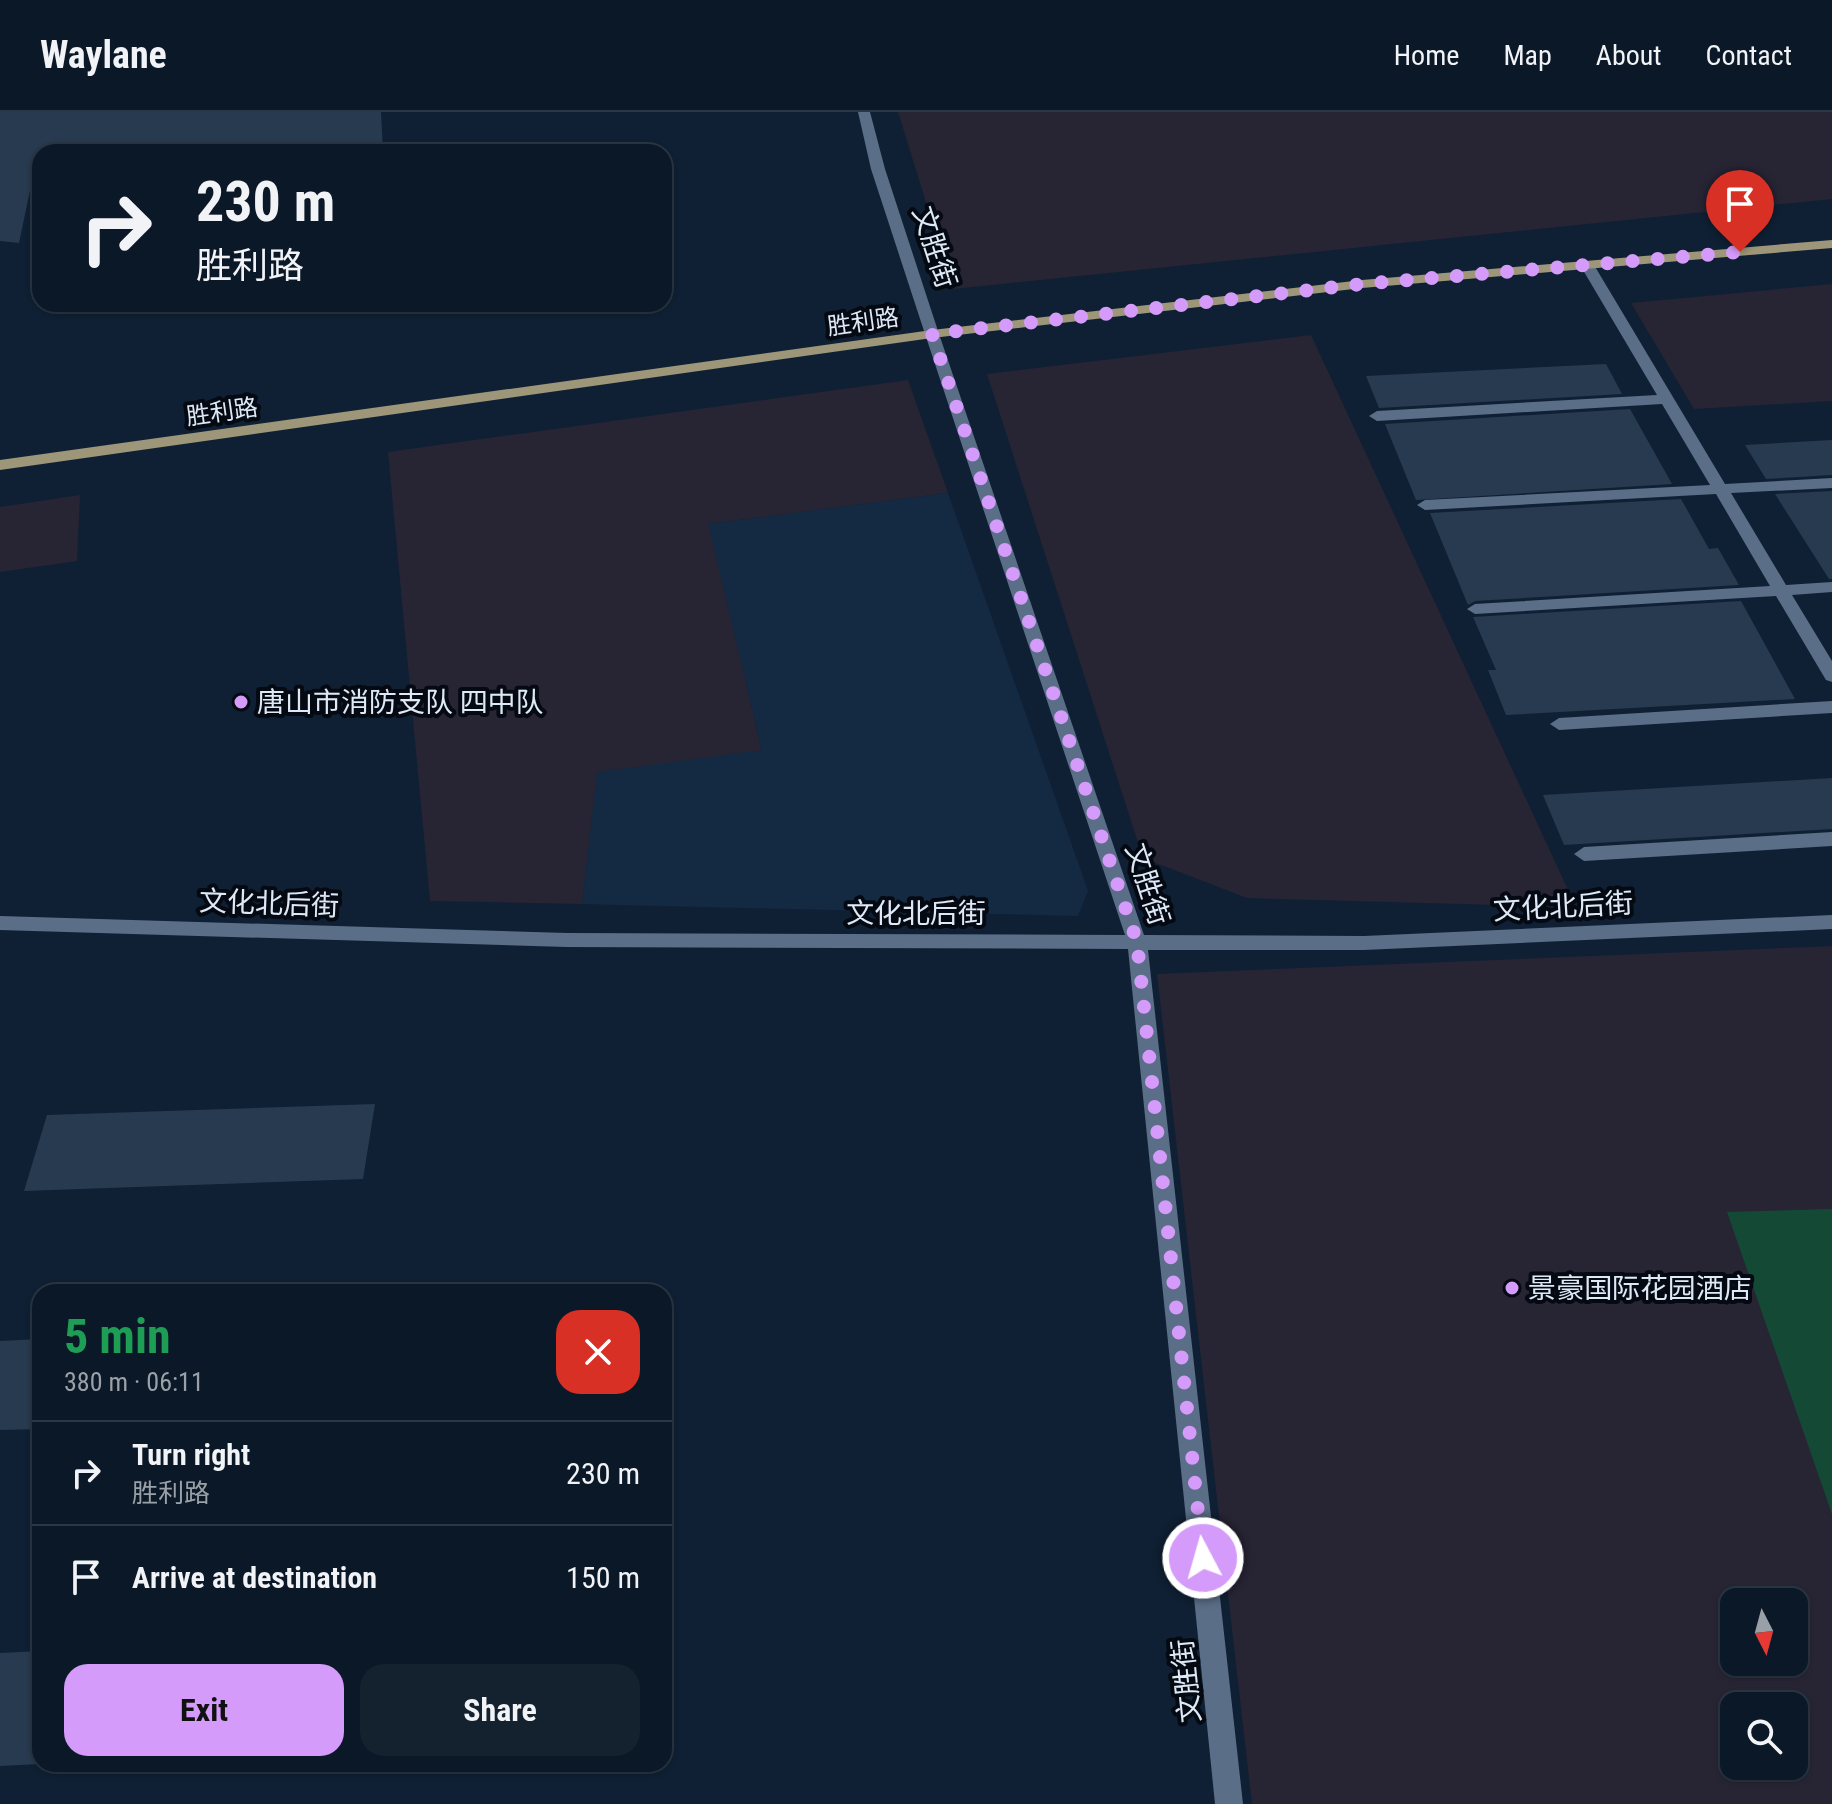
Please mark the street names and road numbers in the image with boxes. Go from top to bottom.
street label: 文胜街 [906,202,963,292]
street label: 胜利路 [825,303,901,341]
street label: 胜利路 [184,393,260,431]
street label: 文胜街 [1119,839,1176,929]
street label: 文化北后街 [198,885,340,922]
street label: 文化北后街 [1492,886,1634,927]
street label: 文化北后街 [846,897,986,930]
street label: 文胜街 [1166,1637,1207,1724]

